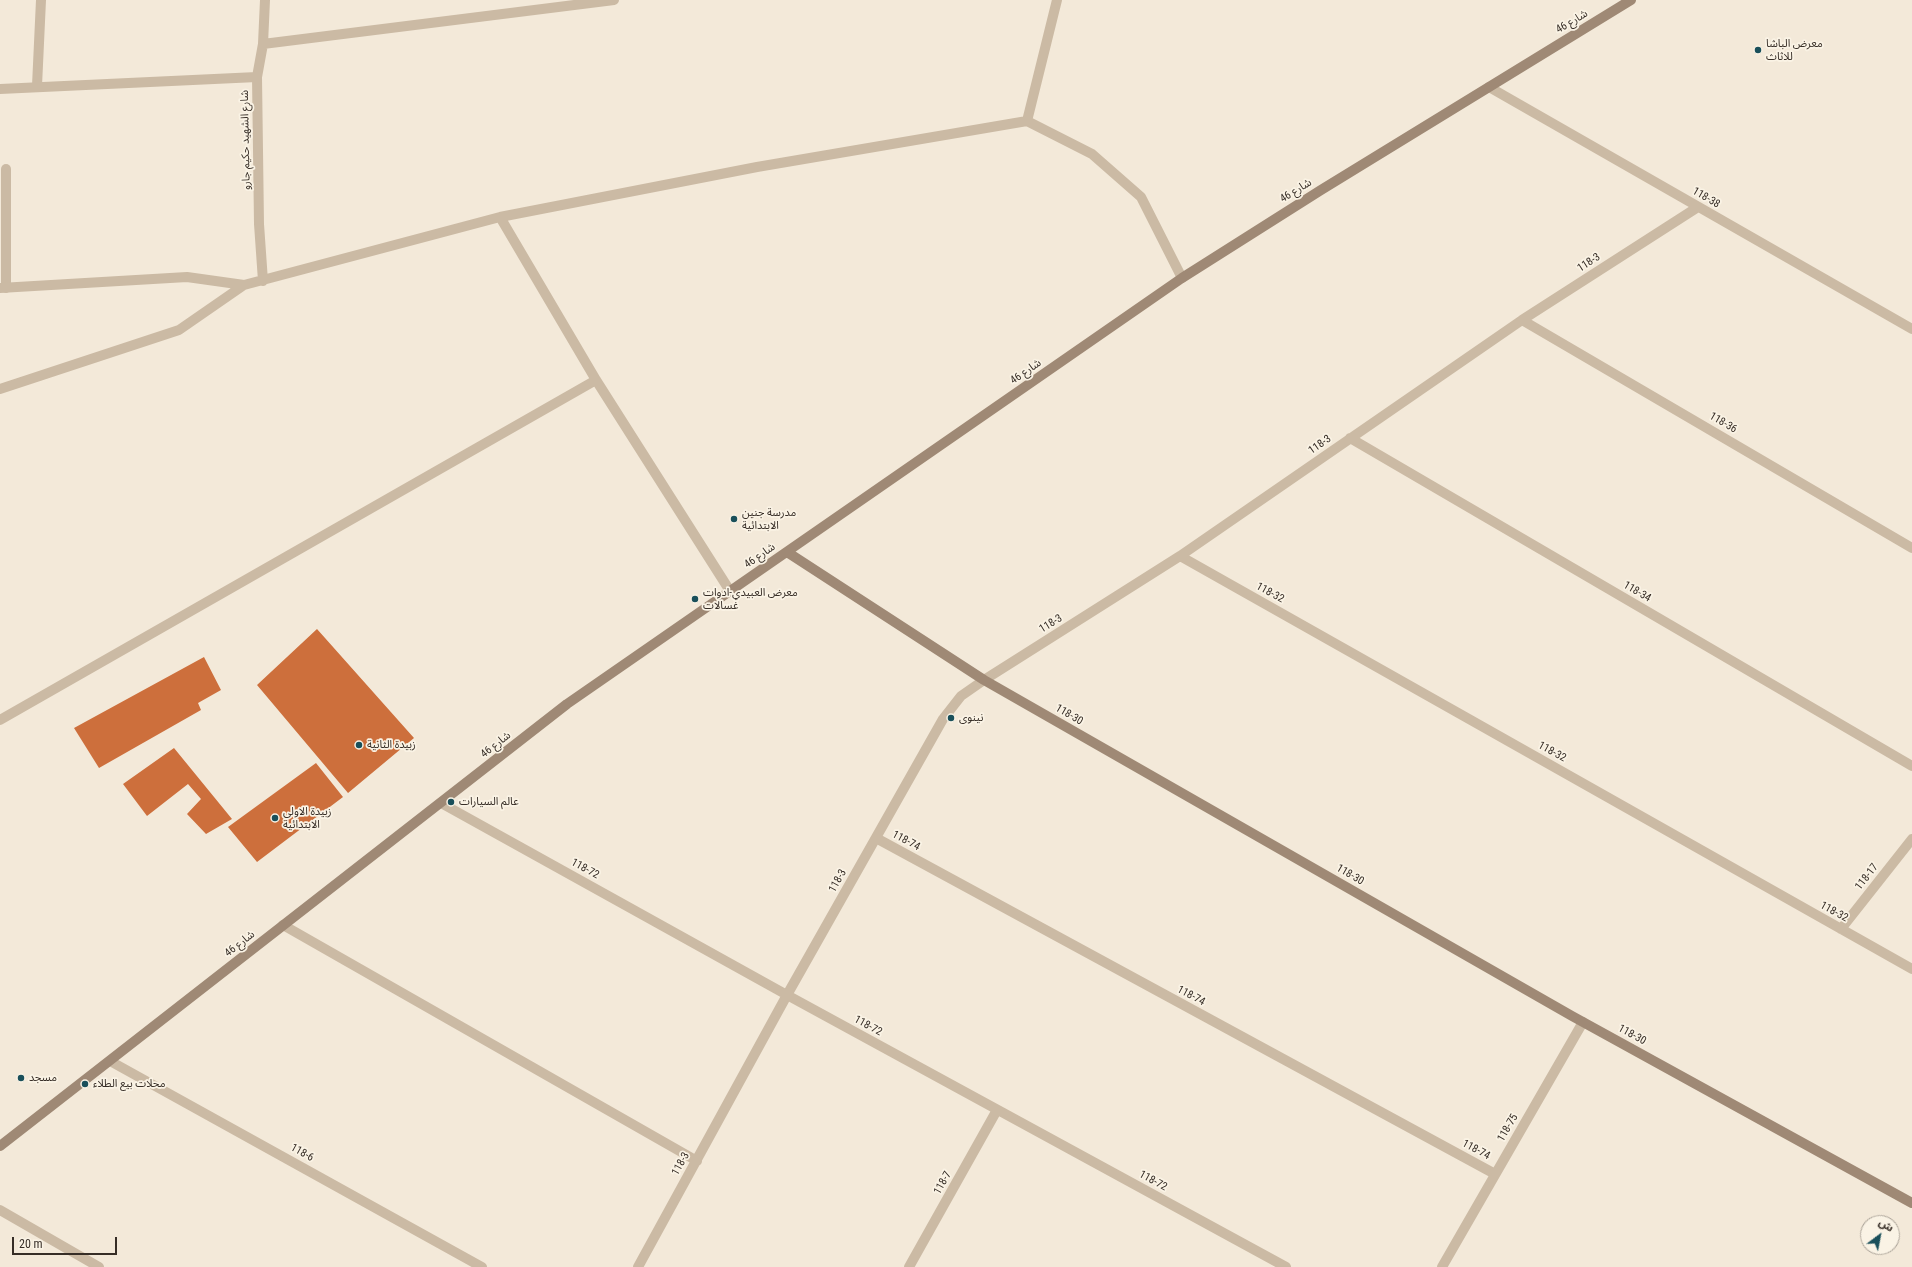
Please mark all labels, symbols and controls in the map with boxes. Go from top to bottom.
street label: شارع 46 [1554,7,1590,37]
place label: معرض الباشا للاثاث [1766,37,1823,63]
marker: معرض الباشا للاثاث [1753,45,1763,55]
street label: شارع الشهيد حكيم جارو [239,90,253,190]
street label: شارع 46 [1278,176,1314,206]
street label: 118-38 [1690,185,1722,211]
street label: 118-3 [1575,251,1603,275]
street label: شارع 46 [1008,357,1044,387]
street label: 118-36 [1707,410,1739,436]
street label: 118-3 [1306,433,1334,457]
place label: مدرسة جنين الابتدائية [742,506,796,532]
marker: مدرسة جنين الابتدائية [729,514,739,524]
street label: شارع 46 [742,541,778,571]
street label: 118-34 [1621,579,1653,605]
street label: 118-32 [1254,580,1286,606]
place label: معرض العبيدي-ادوات غسالات [703,586,798,612]
marker: معرض العبيدي-ادوات غسالات [690,594,700,604]
street label: 118-3 [1037,612,1065,636]
street label: 118-30 [1053,702,1085,728]
place label: نينوى [959,711,983,725]
marker: نينوى [946,713,956,723]
street label: شارع 46 [478,729,514,761]
place label: زبيدة الثانية [367,738,416,752]
street label: 118-32 [1536,739,1568,765]
marker: زبيدة الثانية [354,740,364,750]
place label: عالم السيارات [459,795,519,809]
marker: عالم السيارات [446,797,456,807]
place label: زبيدة الاولى الابتدائية [283,805,331,831]
marker: زبيدة الاولى الابتدائية [270,813,280,823]
street label: 118-74 [890,828,922,854]
street label: 118-72 [569,856,601,882]
street label: 118-17 [1853,861,1881,893]
street label: 118-30 [1334,862,1366,888]
street label: 118-3 [826,867,850,895]
street label: 118-32 [1818,899,1850,925]
street label: شارع 46 [222,928,258,960]
street label: 118-74 [1175,983,1207,1009]
street label: 118-72 [852,1013,884,1039]
street label: 118-30 [1616,1022,1648,1048]
place label: مسجد [29,1071,57,1085]
marker: مسجد [16,1073,26,1083]
place label: محلات بيع الطلاء [93,1077,166,1091]
marker: محلات بيع الطلاء [80,1079,90,1089]
street label: 118-75 [1495,1112,1521,1144]
street label: 118-74 [1460,1137,1492,1163]
street label: 118-6 [288,1141,316,1165]
street label: 118-3 [669,1150,693,1178]
street label: 118-72 [1137,1168,1169,1194]
street label: 118-7 [931,1169,955,1197]
north arrow [1860,1215,1900,1255]
text: ش [1876,1216,1896,1235]
scale bar [14,1229,119,1255]
text: 20 m [19,1237,43,1251]

